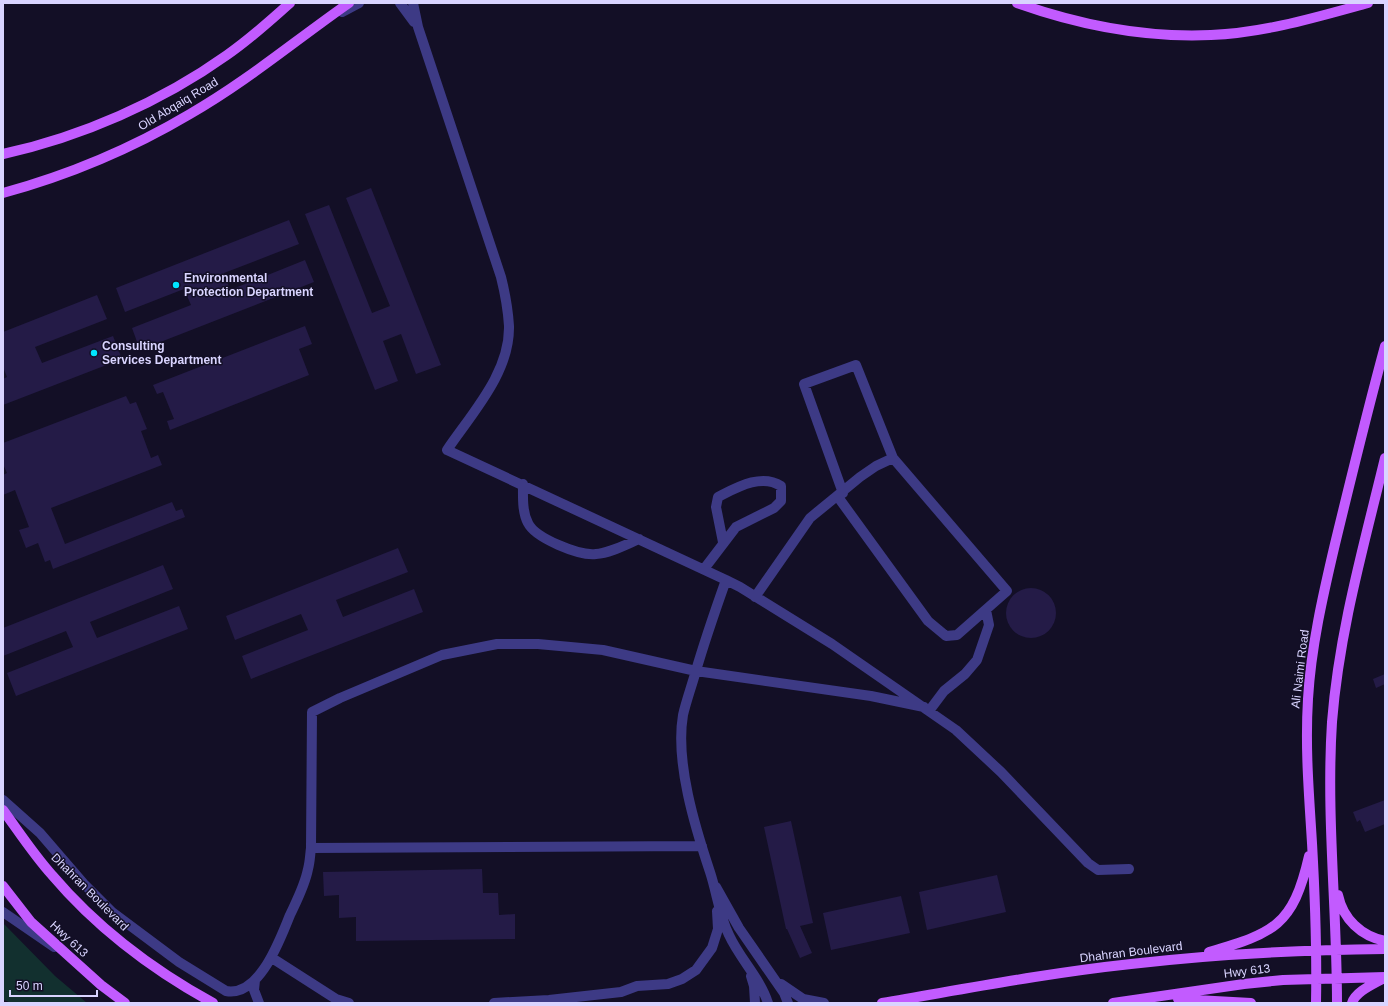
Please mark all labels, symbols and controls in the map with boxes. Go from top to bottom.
street label: Old Abqaiq Road [136,75,220,133]
place label: Environmental Protection Department [184,271,313,299]
marker: Environmental Protection Department [171,280,181,290]
place label: Consulting Services Department [102,339,221,367]
marker: Consulting Services Department [89,348,99,358]
street label: Ali Naimi Road [1288,629,1312,709]
street label: Dhahran Boulevard [48,850,132,934]
street label: Hwy 613 [47,918,91,960]
street label: Dhahran Boulevard [1079,939,1183,965]
street label: Hwy 613 [1223,961,1271,981]
scale bar [10,972,97,998]
text: 50 m [16,979,43,993]

